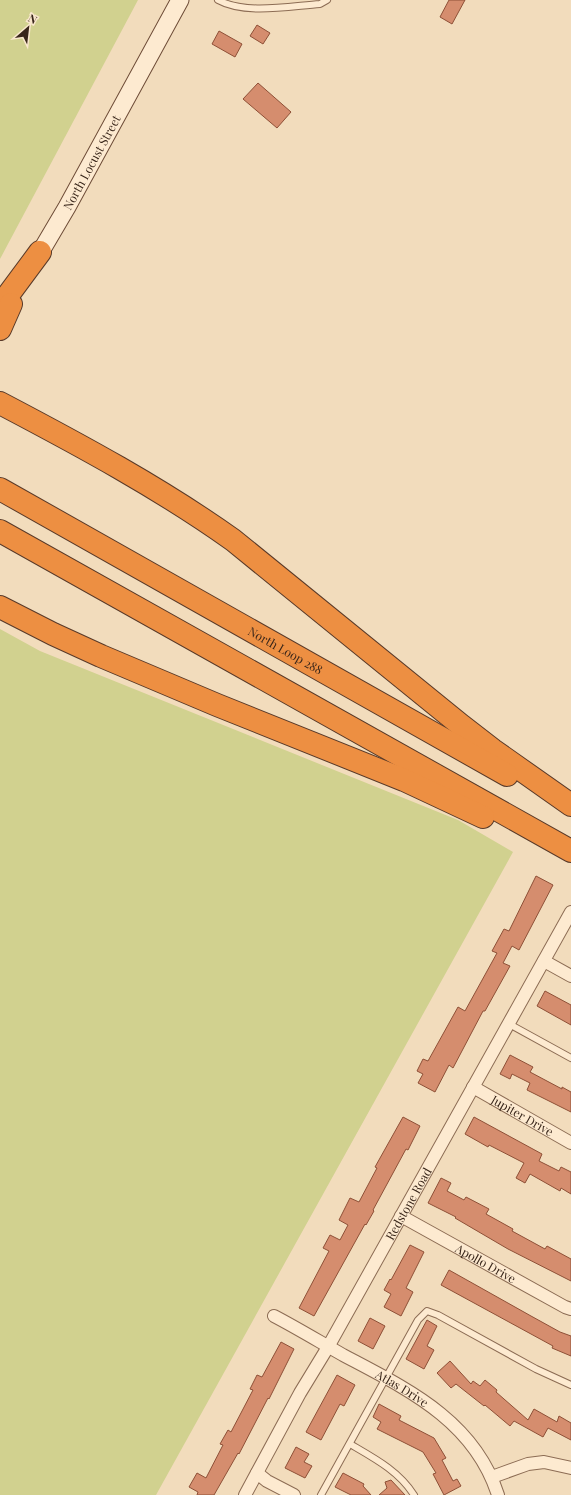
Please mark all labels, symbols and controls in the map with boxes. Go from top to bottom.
north arrow [8,8,48,48]
text: N [26,10,40,27]
street label: North Locust Street [59,111,124,212]
street label: North Loop 288 [246,623,326,677]
street label: Jupiter Drive [488,1091,556,1139]
street label: Redstone Road [381,1164,435,1243]
street label: Apollo Drive [452,1239,519,1286]
street label: Atlas Drive [372,1365,432,1410]

